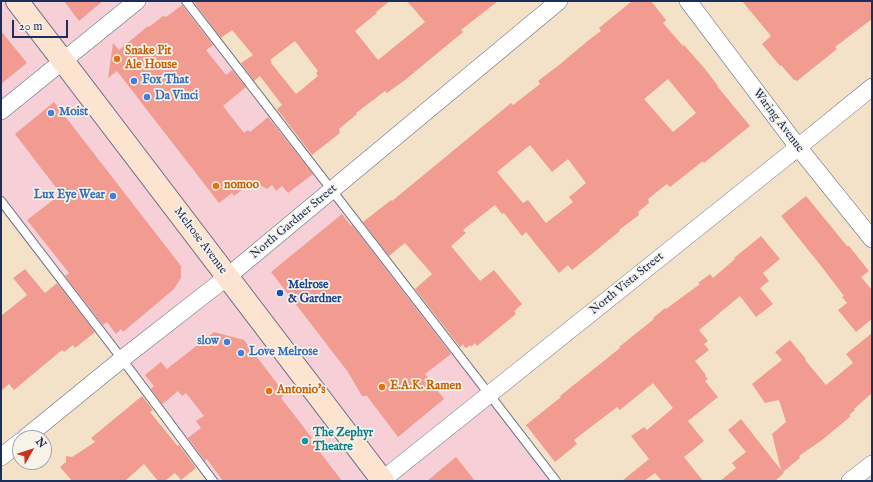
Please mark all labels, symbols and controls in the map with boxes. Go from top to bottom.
scale bar [14,12,70,38]
text: 20 m [19,19,42,34]
place label: Snake Pit Ale House [125,45,177,73]
marker: Snake Pit Ale House [112,54,122,64]
place label: Fox That [142,74,189,88]
marker: Fox That [129,76,139,86]
street label: Waring Avenue [749,86,807,156]
place label: Da Vinci [155,90,198,104]
marker: Da Vinci [142,92,152,102]
place label: Moist [59,106,88,120]
marker: Moist [46,108,56,118]
place label: nomoo [224,179,259,193]
marker: nomoo [211,181,221,191]
street label: North Gardner Street [248,182,340,262]
place label: Lux Eye Wear [34,189,105,203]
marker: Lux Eye Wear [108,191,118,201]
street label: Melrose Avenue [170,205,230,277]
street label: North Vista Street [587,250,667,318]
place label: Melrose & Gardner [288,279,341,307]
marker: Melrose & Gardner [275,288,285,298]
place label: slow [197,335,219,349]
marker: slow [222,337,232,347]
place label: Love Melrose [249,346,318,360]
marker: Love Melrose [236,348,246,358]
place label: E.A.K. Ramen [390,380,461,394]
marker: E.A.K. Ramen [377,382,387,392]
place label: Antonio's [277,384,325,398]
marker: Antonio's [264,386,274,396]
place label: The Zephyr Theatre [313,427,373,455]
north arrow [12,430,52,470]
text: N [32,435,49,451]
marker: The Zephyr Theatre [300,436,310,446]

